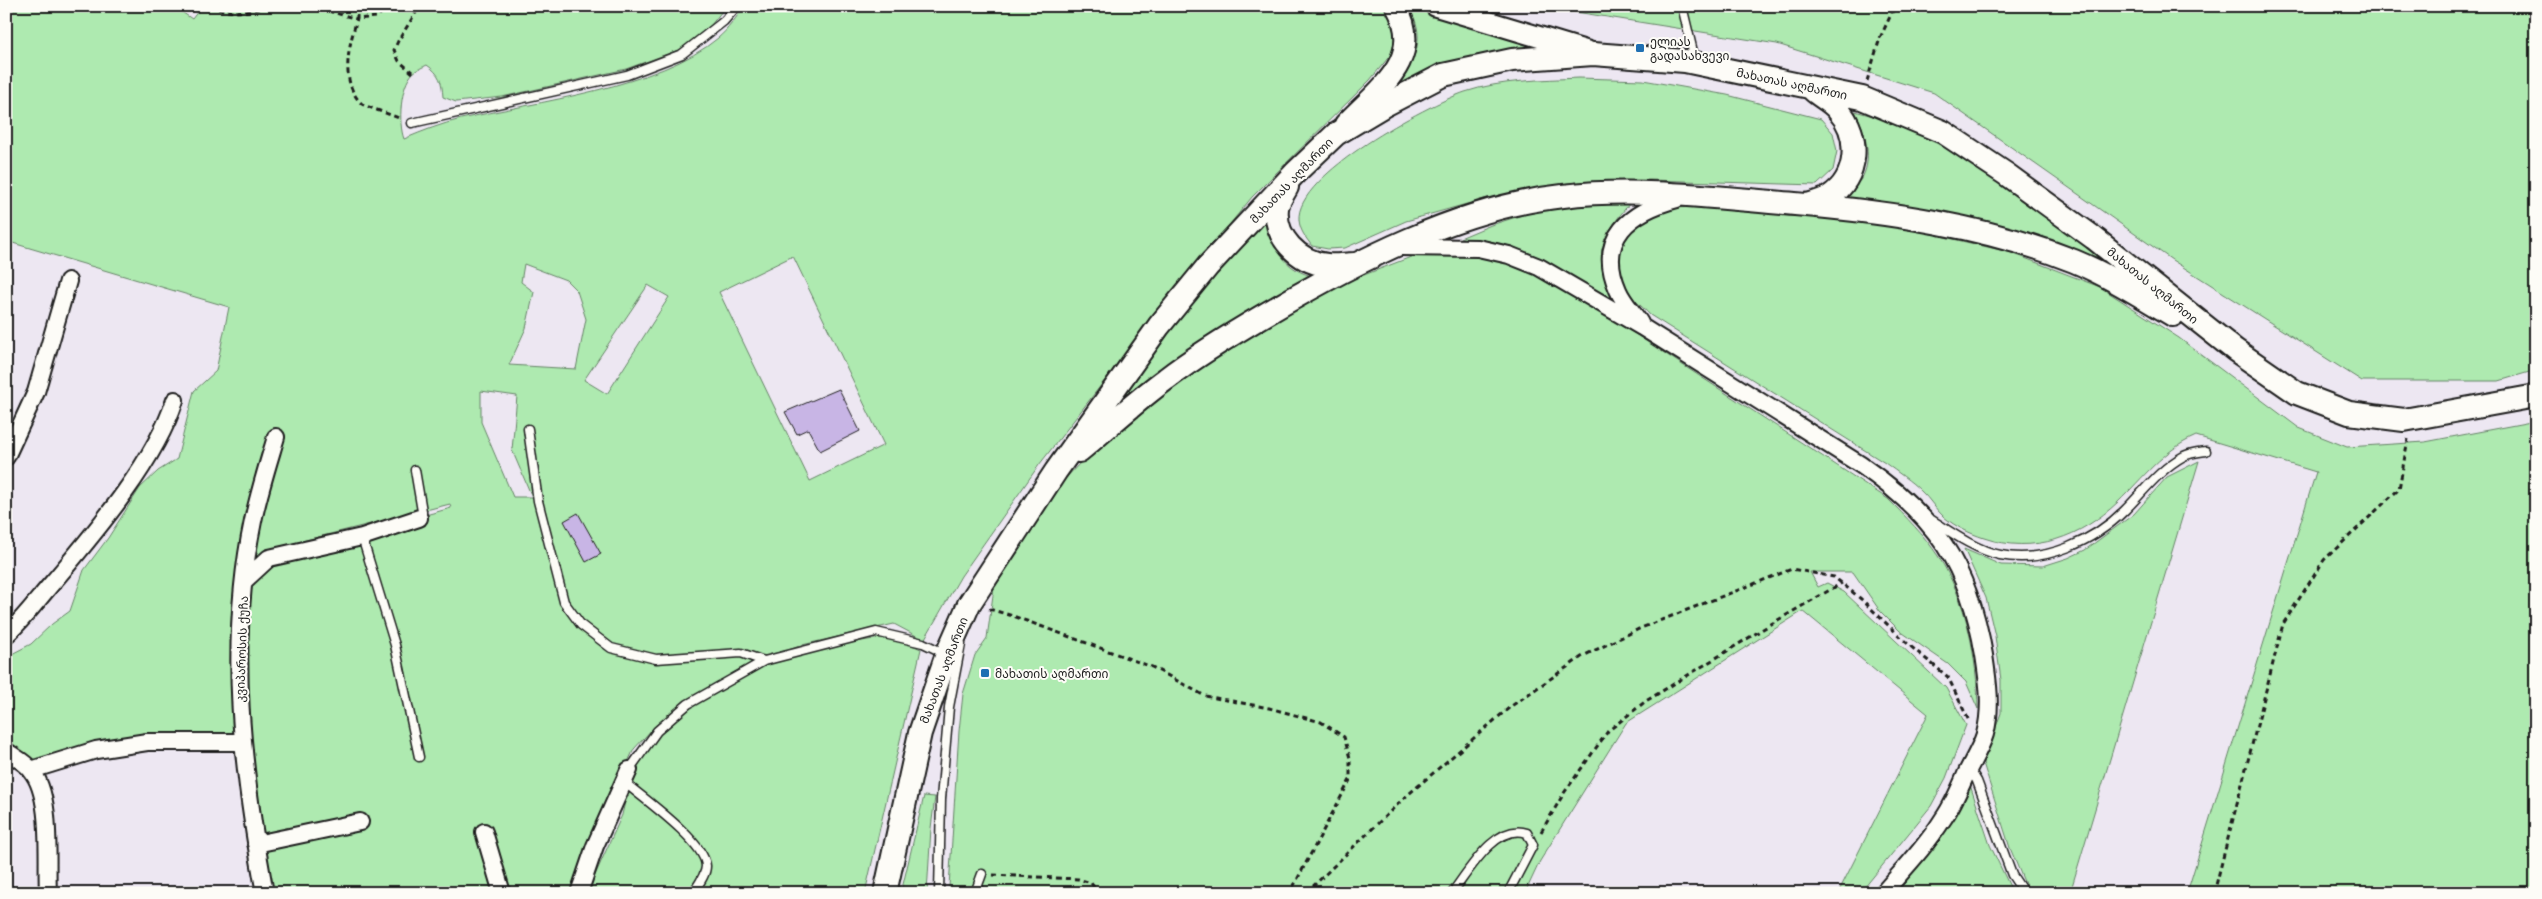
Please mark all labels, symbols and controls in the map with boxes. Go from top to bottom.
place label: ელიას გადასახვევი [1650,33,1730,64]
marker: ელიას გადასახვევი [1634,42,1646,54]
street label: მახათას აღმართი [1735,63,1849,104]
street label: მახათას აღმართი [1246,134,1337,227]
street label: მახათას აღმართი [2103,243,2202,328]
street label: კვიპაროსის ქუჩა [231,595,251,703]
street label: მახათას აღმართი [915,614,972,726]
place label: მახათის აღმართი [995,665,1109,682]
marker: მახათის აღმართი [979,667,991,679]

